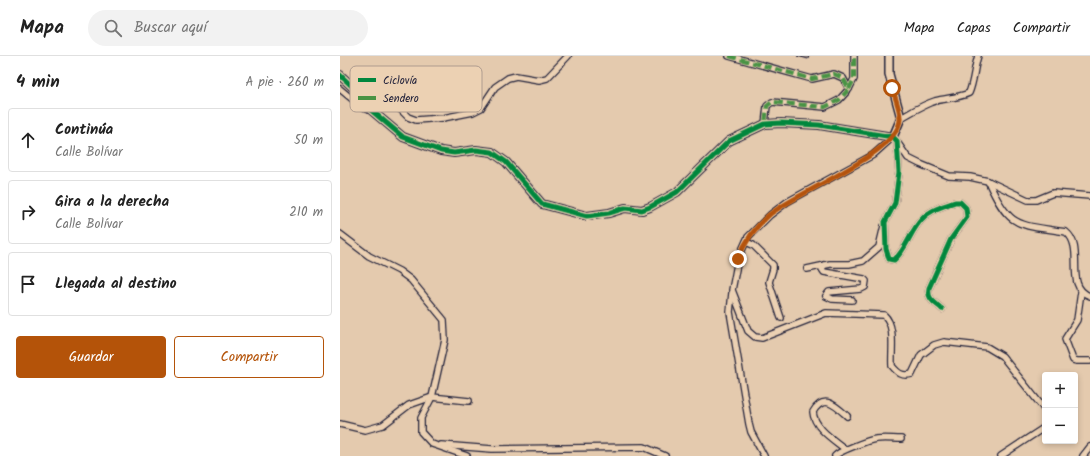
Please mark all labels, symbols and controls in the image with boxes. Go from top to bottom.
search box [88,10,368,46]
text: Mapa [20,13,64,43]
text: Buscar aquí [134,16,207,40]
icon: search [102,17,124,39]
text: Mapa [904,17,935,39]
text: Capas [957,17,991,39]
text: Compartir [1013,17,1070,39]
legend [350,66,482,112]
text: 4 min [16,69,60,96]
text: A pie · 260 m [245,72,324,93]
text: Ciclovía [383,72,417,90]
route start [883,79,901,97]
text: Sendero [383,90,419,108]
text: Continúa [55,118,113,142]
icon: ahead [17,129,39,151]
text: 50 m [294,130,323,151]
text: Calle Bolívar [55,142,123,163]
text: Gira a la derecha [55,190,169,214]
icon: right [17,201,39,223]
text: 210 m [289,202,323,223]
text: Calle Bolívar [55,214,123,235]
route end [729,250,747,268]
text: Llegada al destino [55,272,177,296]
icon: arrive [17,273,39,295]
button: Guardar [16,336,166,378]
button: Compartir [174,336,324,378]
map controls [1042,372,1078,444]
button: + [1042,372,1078,408]
button: − [1042,408,1078,444]

